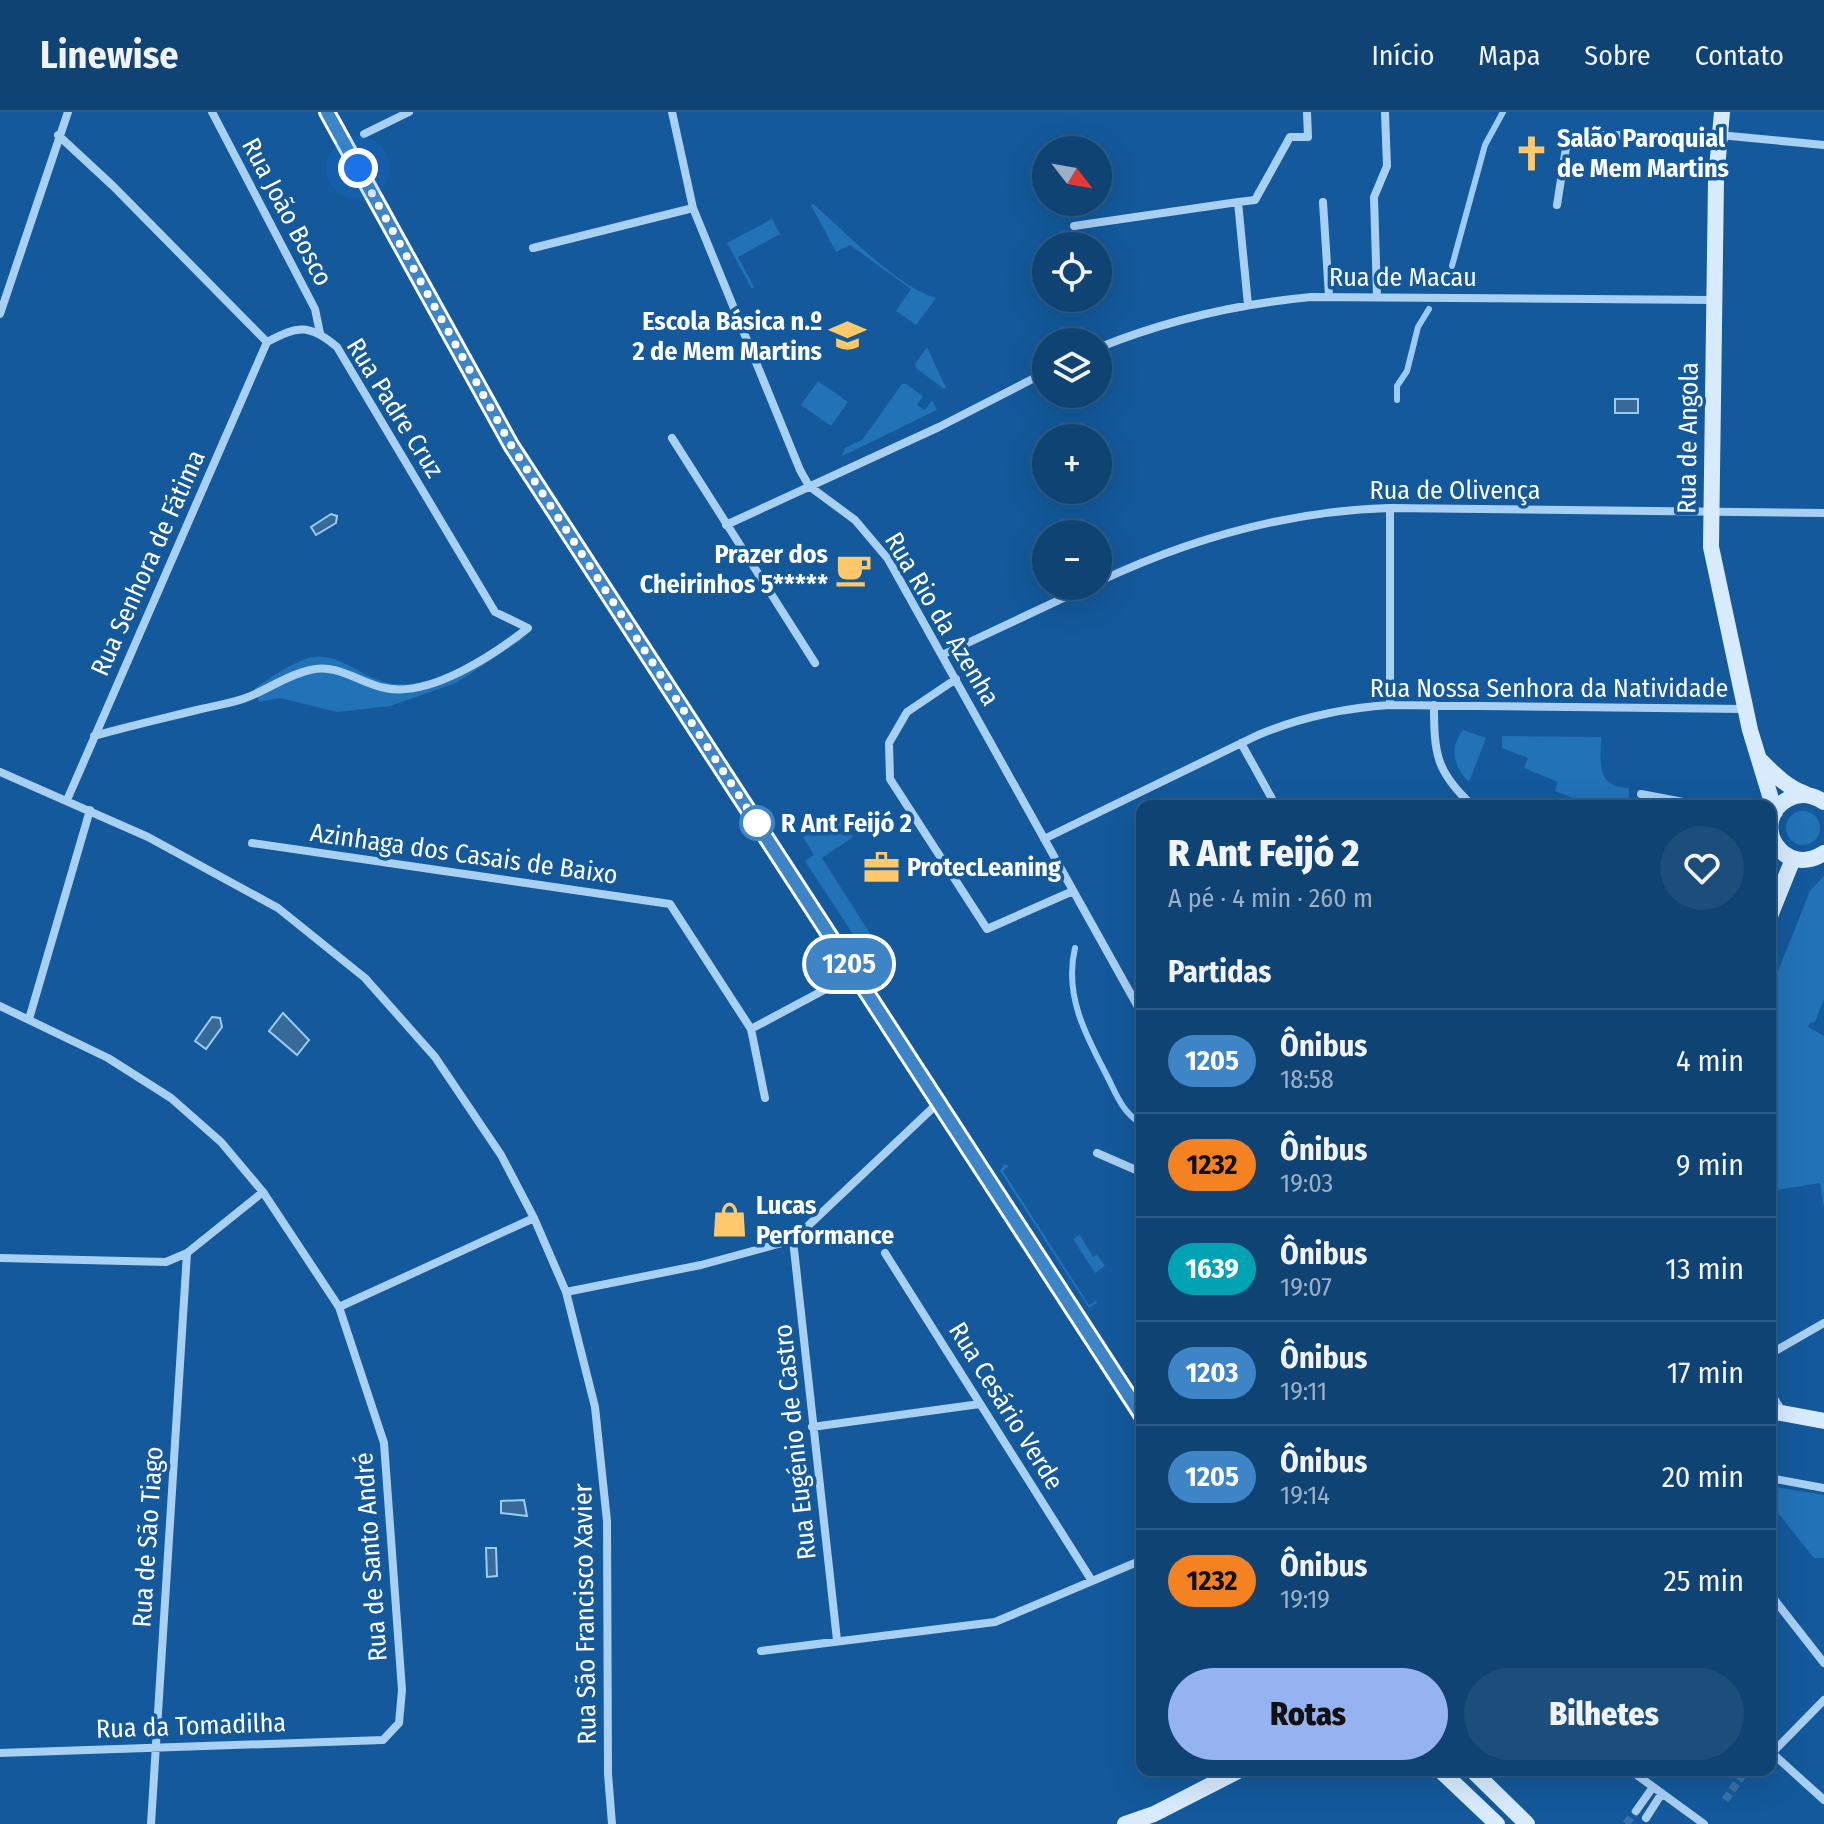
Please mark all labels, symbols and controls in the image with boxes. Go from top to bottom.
text: Linewise [40,32,179,78]
text: Início [1371,39,1434,72]
text: Mapa [1478,39,1540,72]
text: Sobre [1584,39,1651,72]
text: Contato [1695,39,1784,72]
place label: Salão Paroquial de Mem Martins [1557,123,1729,184]
street label: Rua João Bosco [235,133,339,291]
church icon: Salão Paroquial de Mem Martins [1512,134,1550,172]
north arrow [1032,136,1112,216]
map controls [1032,136,1112,600]
your location [338,148,378,188]
button: locate [1032,232,1112,312]
street label: Rua de Macau [1329,262,1477,293]
place label: Escola Básica n.º 2 de Mem Martins [632,306,822,367]
school or university icon: Escola Básica n.º 2 de Mem Martins [829,317,867,355]
button: layers [1032,328,1112,408]
street label: Rua Padre Cruz [340,333,450,483]
street label: Rua de Angola [1671,362,1705,514]
button: + [1032,424,1112,504]
street label: Rua Senhora de Fátima [84,445,212,681]
street label: Rua de Olivença [1370,475,1540,506]
button: − [1032,520,1112,600]
street label: Rua Rio da Azenha [878,527,1006,711]
place label: Prazer dos Cheirinhos 5***** [640,539,828,600]
cafe icon: Prazer dos Cheirinhos 5***** [835,550,873,588]
street label: Rua Nossa Senhora da Natividade [1370,673,1728,704]
marker: R Ant Feijó 2 [740,806,774,840]
place label: R Ant Feijó 2 [781,808,912,839]
street label: Azinhaga dos Casais de Baixo [308,817,620,891]
button: heart [1660,826,1744,910]
text: R Ant Feijó 2 [1168,830,1359,876]
office icon: ProtecLeaning [862,848,900,886]
place label: ProtecLeaning [907,852,1061,883]
text: A pé · 4 min · 260 m [1168,883,1373,914]
line badge: 1205 [793,938,905,990]
text: 1205 [822,947,876,980]
text: Partidas [1168,954,1271,990]
text: Ônibus [1280,1028,1367,1064]
text: 4 min [1676,1043,1744,1079]
text: 1205 [1185,1044,1239,1077]
text: 18:58 [1280,1064,1334,1095]
text: Ônibus [1280,1132,1367,1168]
text: 9 min [1676,1147,1744,1183]
text: 1232 [1187,1148,1237,1181]
text: 19:03 [1280,1168,1333,1199]
place label: Lucas Performance [756,1190,894,1251]
shop icon: Lucas Performance [711,1201,749,1239]
text: Ônibus [1280,1236,1367,1272]
text: 13 min [1665,1251,1744,1287]
text: 1639 [1185,1252,1239,1285]
text: 19:07 [1280,1272,1332,1303]
street label: Rua Cesário Verde [942,1316,1070,1496]
street label: Rua Eugénio de Castro [767,1323,823,1561]
text: Ônibus [1280,1340,1367,1376]
text: 17 min [1667,1355,1744,1391]
text: 1203 [1185,1356,1239,1389]
text: 19:11 [1280,1376,1327,1407]
text: Ônibus [1280,1444,1367,1480]
street label: Rua de São Tiago [126,1445,170,1629]
street label: Rua de Santo André [348,1452,394,1662]
text: 20 min [1662,1459,1744,1495]
text: 1205 [1185,1460,1239,1493]
text: 19:14 [1280,1480,1330,1511]
street label: Rua São Francisco Xavier [567,1483,603,1745]
text: Ônibus [1280,1548,1367,1584]
text: 25 min [1664,1563,1744,1599]
text: 1232 [1187,1564,1237,1597]
text: 19:19 [1280,1584,1330,1615]
button: Rotas [1168,1668,1448,1760]
button: Bilhetes [1464,1668,1744,1760]
street label: Rua da Tomadilha [95,1707,287,1745]

